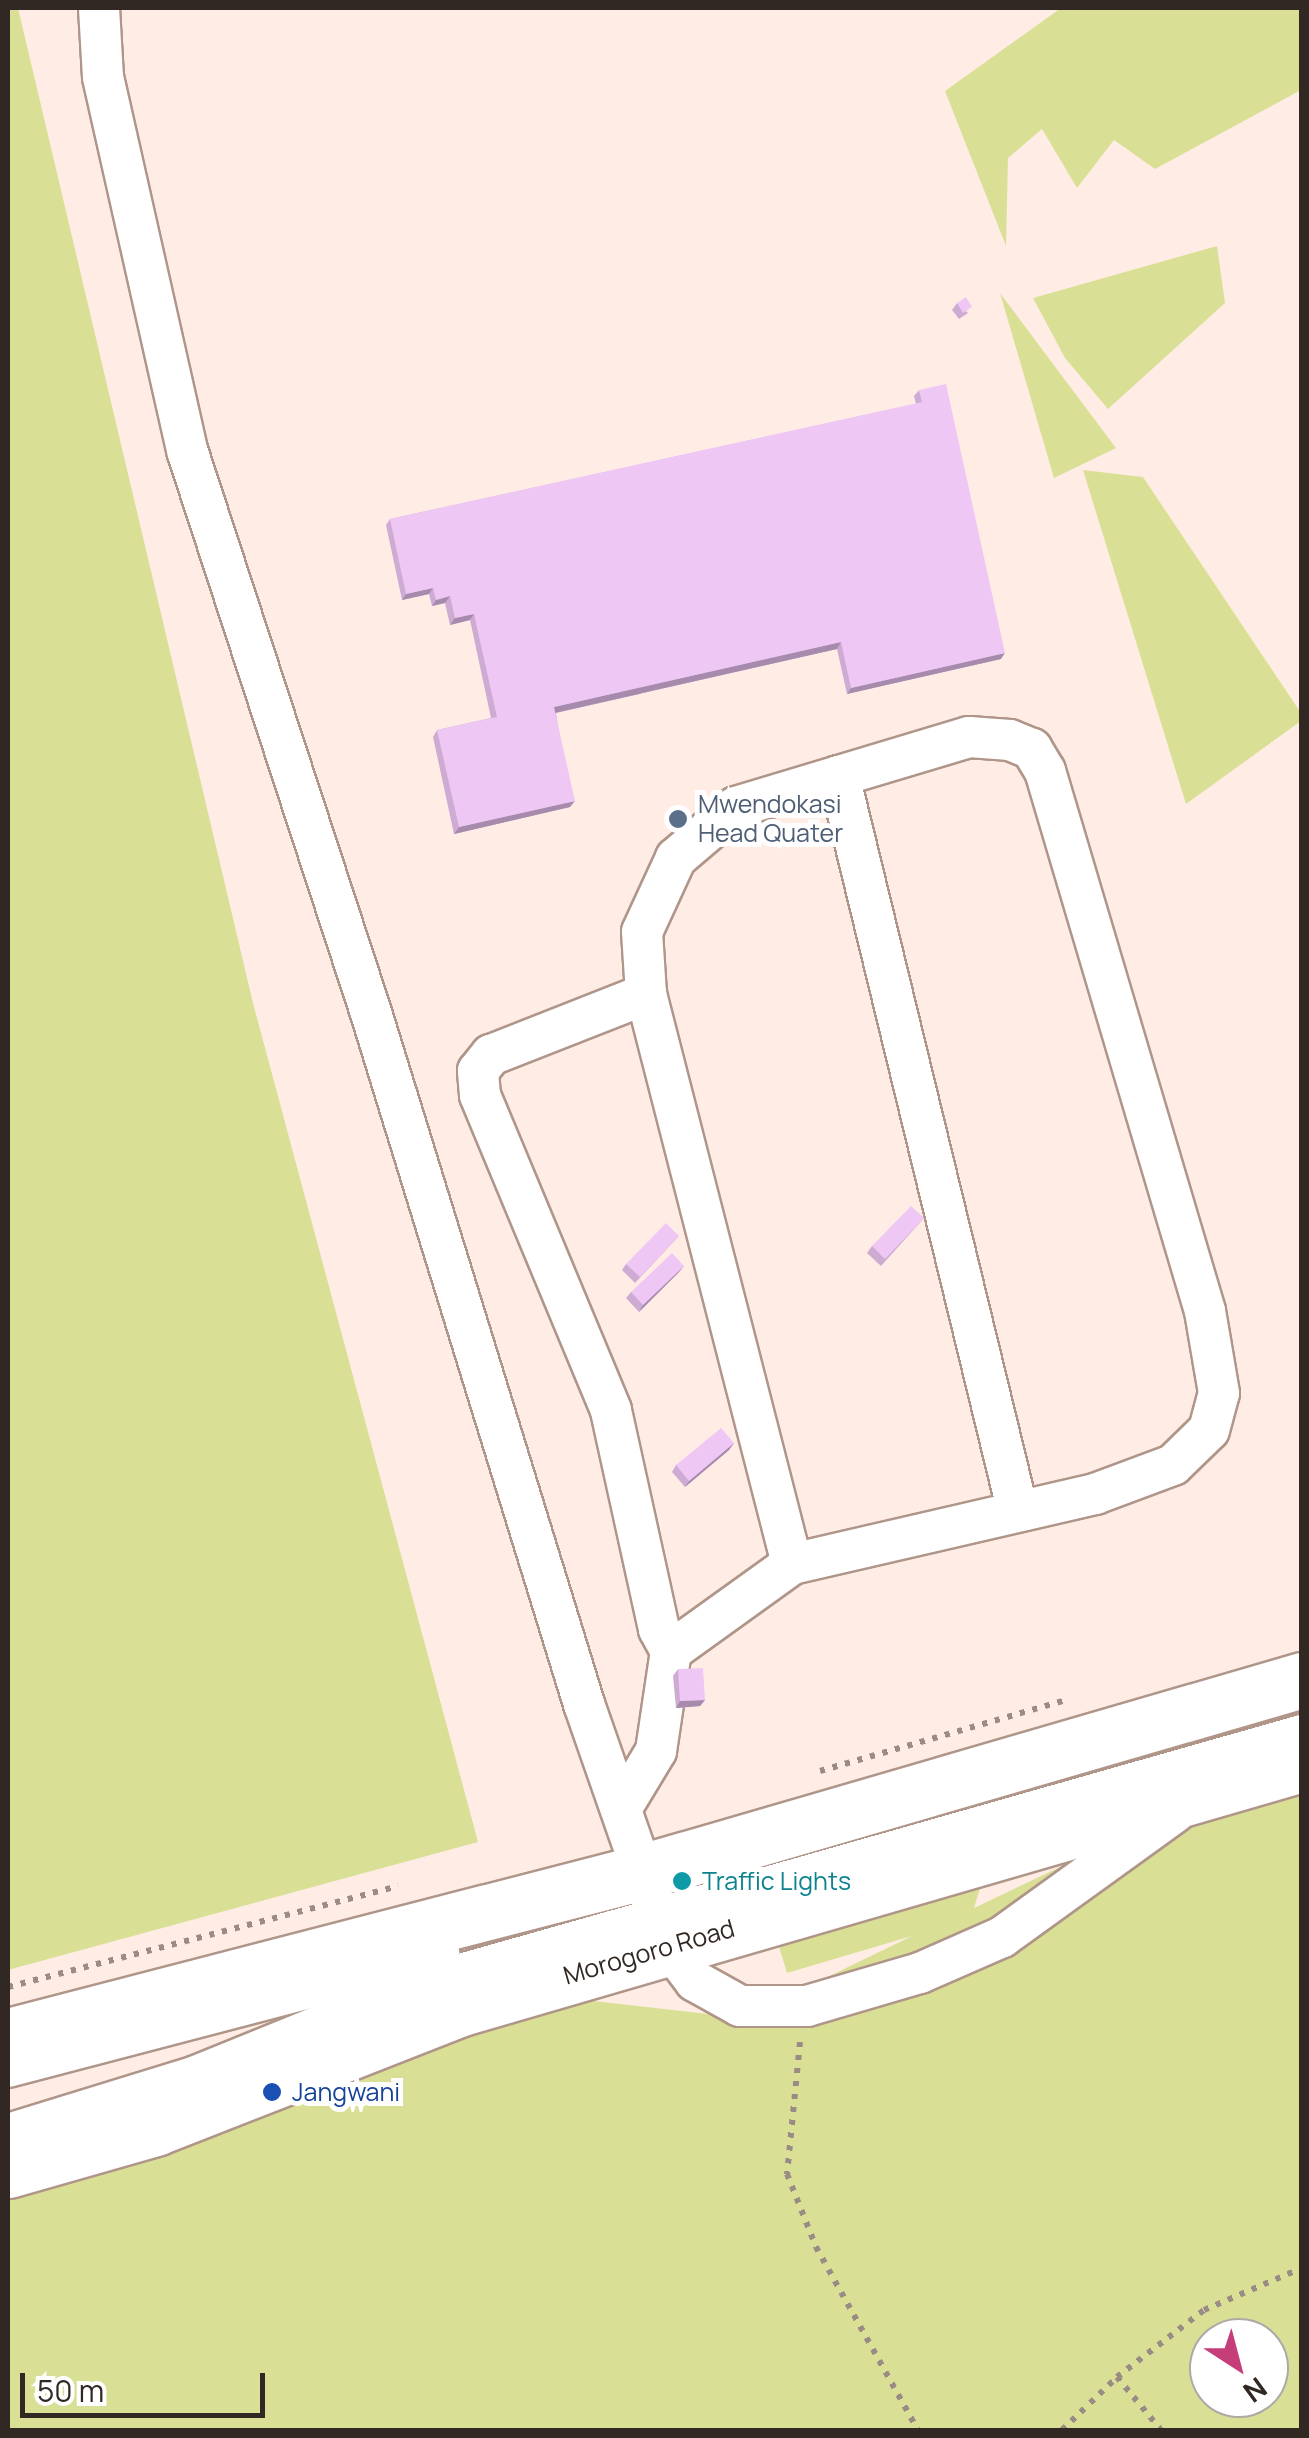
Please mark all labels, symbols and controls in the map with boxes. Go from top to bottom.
place label: Mwendokasi Head Quater [698,790,843,849]
marker: Mwendokasi Head Quater [667,808,689,830]
place label: Traffic Lights [702,1866,851,1896]
marker: Traffic Lights [671,1870,693,1892]
street label: Morogoro Road [560,1913,738,1991]
place label: Jangwani [292,2077,400,2107]
marker: Jangwani [261,2081,283,2103]
north arrow [1189,2318,1289,2418]
scale bar [25,2353,270,2415]
text: N [1236,2369,1275,2412]
text: 50 m [37,2370,104,2411]

